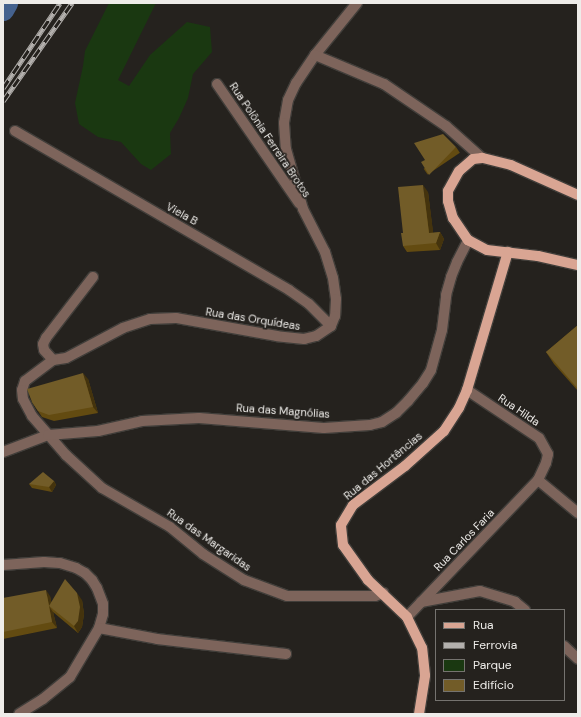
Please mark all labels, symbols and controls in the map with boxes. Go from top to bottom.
street label: Rua Polônia Ferreira Brotos [227,80,313,200]
street label: Viela B [164,200,200,228]
street label: Rua das Orquídeas [205,305,301,333]
street label: Rua Hilda [496,391,542,429]
street label: Rua das Magnólias [236,401,330,421]
street label: Rua das Hortências [341,429,425,503]
street label: Rua das Margaridas [164,506,254,574]
street label: Rua Carlos Faria [431,506,497,574]
legend [435,609,565,701]
text: Rua [473,617,494,633]
text: Ferrovia [473,637,517,653]
text: Parque [473,657,512,673]
text: Edifício [473,677,514,693]

